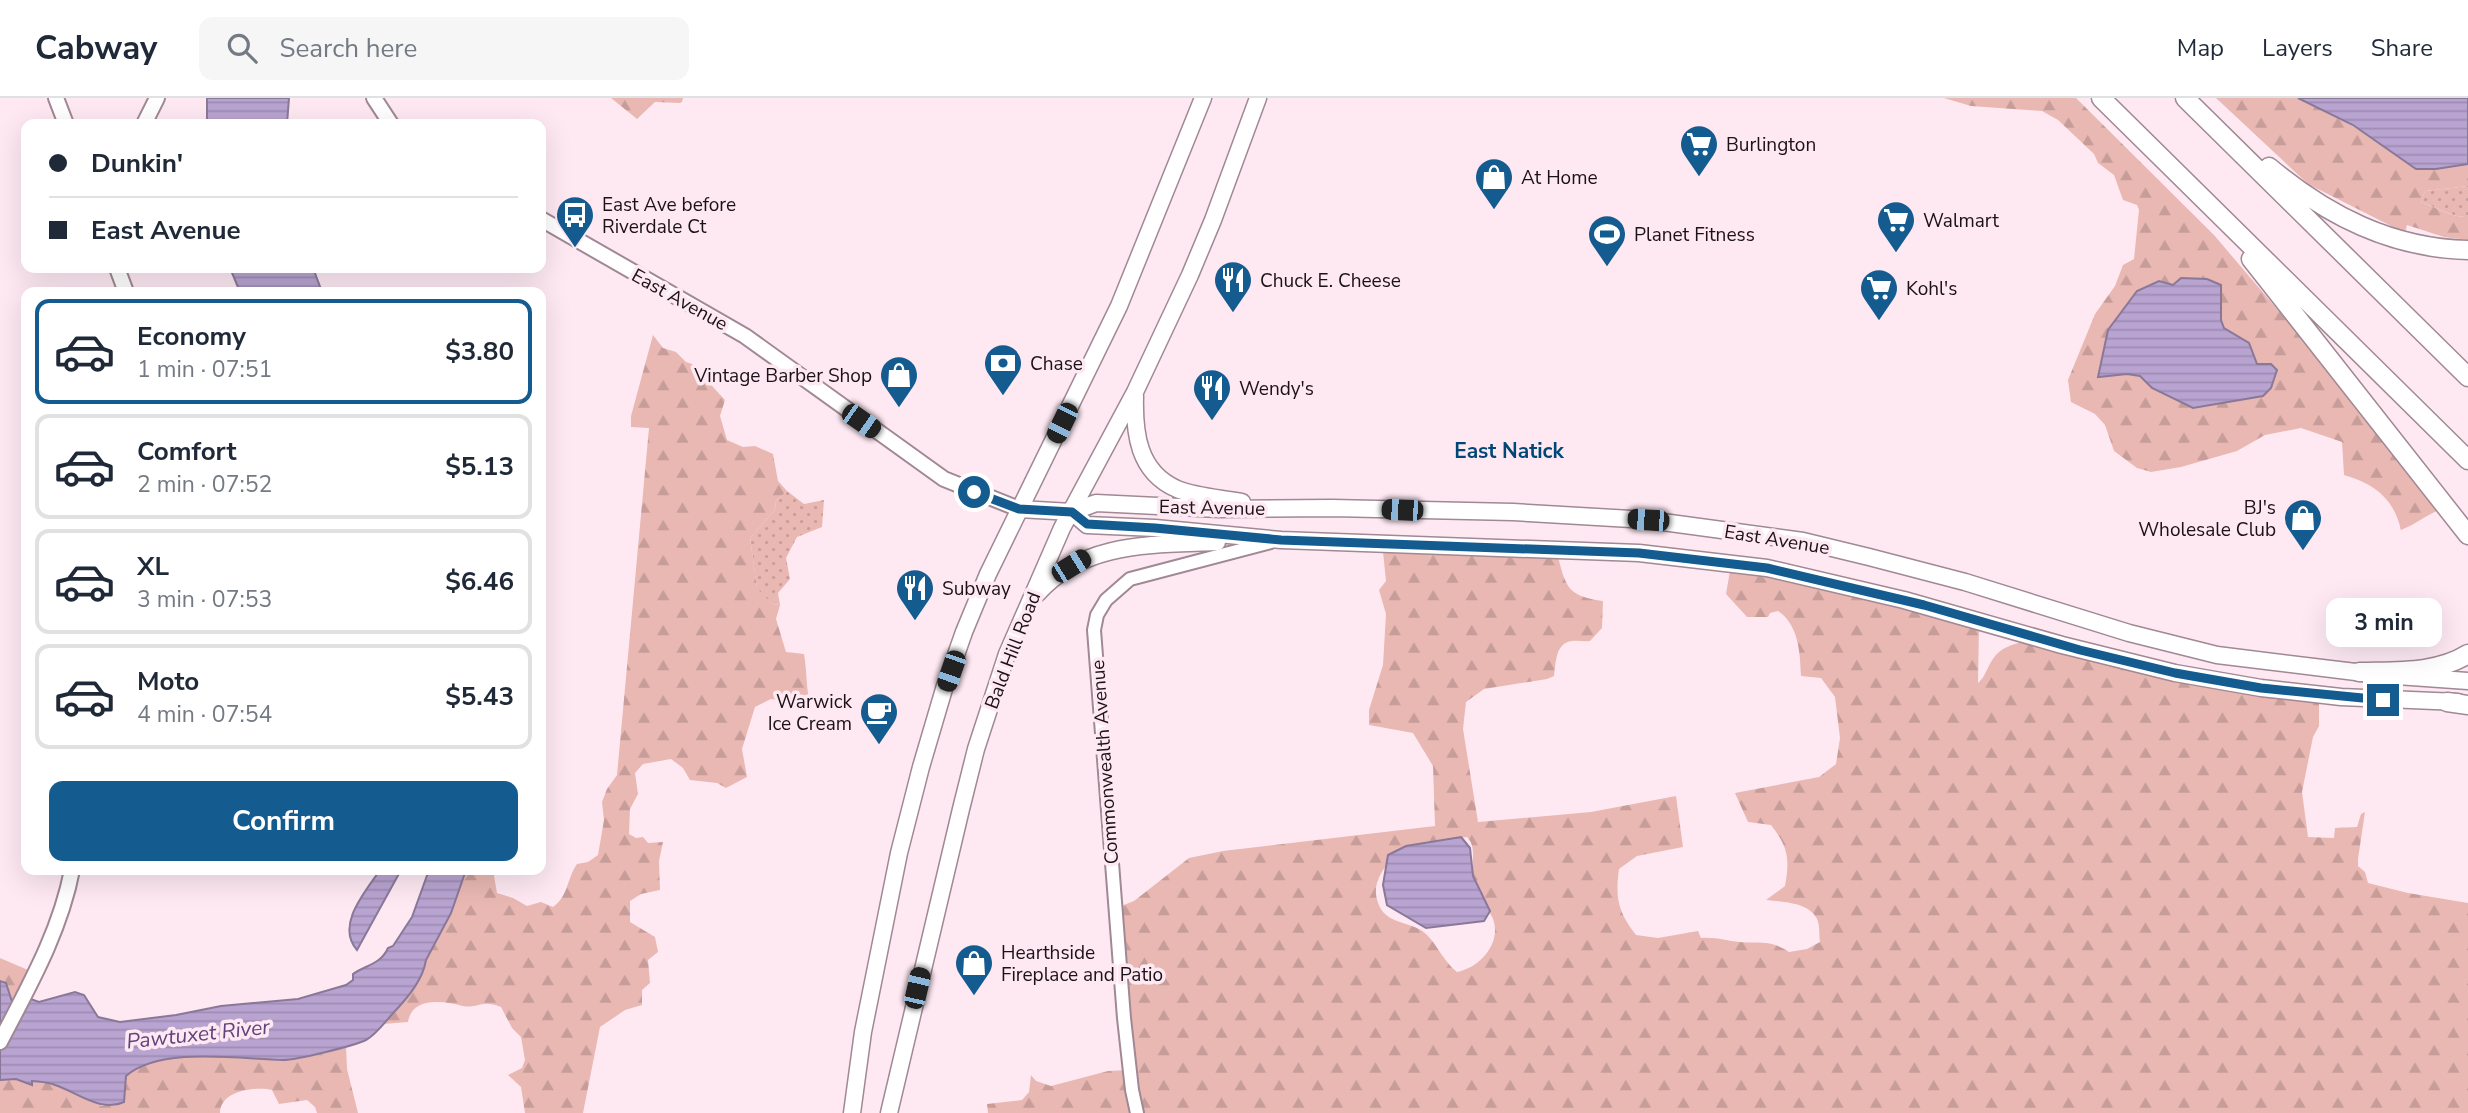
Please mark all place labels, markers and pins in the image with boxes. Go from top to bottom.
supermarket icon: Burlington [1678,123,1720,178]
place label: Burlington [1726,132,1816,158]
shop icon: At Home [1473,156,1515,211]
place label: At Home [1521,165,1598,191]
place label: East Ave before Riverdale Ct [602,192,736,240]
bus stop icon: East Ave before Riverdale Ct [554,194,596,249]
supermarket icon: Walmart [1875,199,1917,254]
place label: Walmart [1923,208,1999,234]
sports icon: Planet Fitness [1586,213,1628,268]
place label: Planet Fitness [1634,222,1755,248]
restaurant icon: Chuck E. Cheese [1212,259,1254,314]
supermarket icon: Kohl's [1858,267,1900,322]
place label: Chuck E. Cheese [1260,268,1401,294]
place label: Kohl's [1906,276,1957,302]
bank icon: Chase [982,342,1024,397]
place label: Chase [1030,351,1083,377]
shop icon: Vintage Barber Shop [878,354,920,409]
place label: Vintage Barber Shop [693,363,872,389]
restaurant icon: Wendy's [1191,367,1233,422]
place label: Wendy's [1239,376,1314,402]
place label: BJ's Wholesale Club [2138,495,2276,543]
shop icon: BJ's Wholesale Club [2282,497,2324,552]
restaurant icon: Subway [894,567,936,622]
place label: Subway [942,576,1011,602]
place label: Warwick Ice Cream [768,689,852,737]
cafe icon: Warwick Ice Cream [858,691,900,746]
place label: Hearthside Fireplace and Patio [1001,940,1163,988]
shop icon: Hearthside Fireplace and Patio [953,942,995,997]

